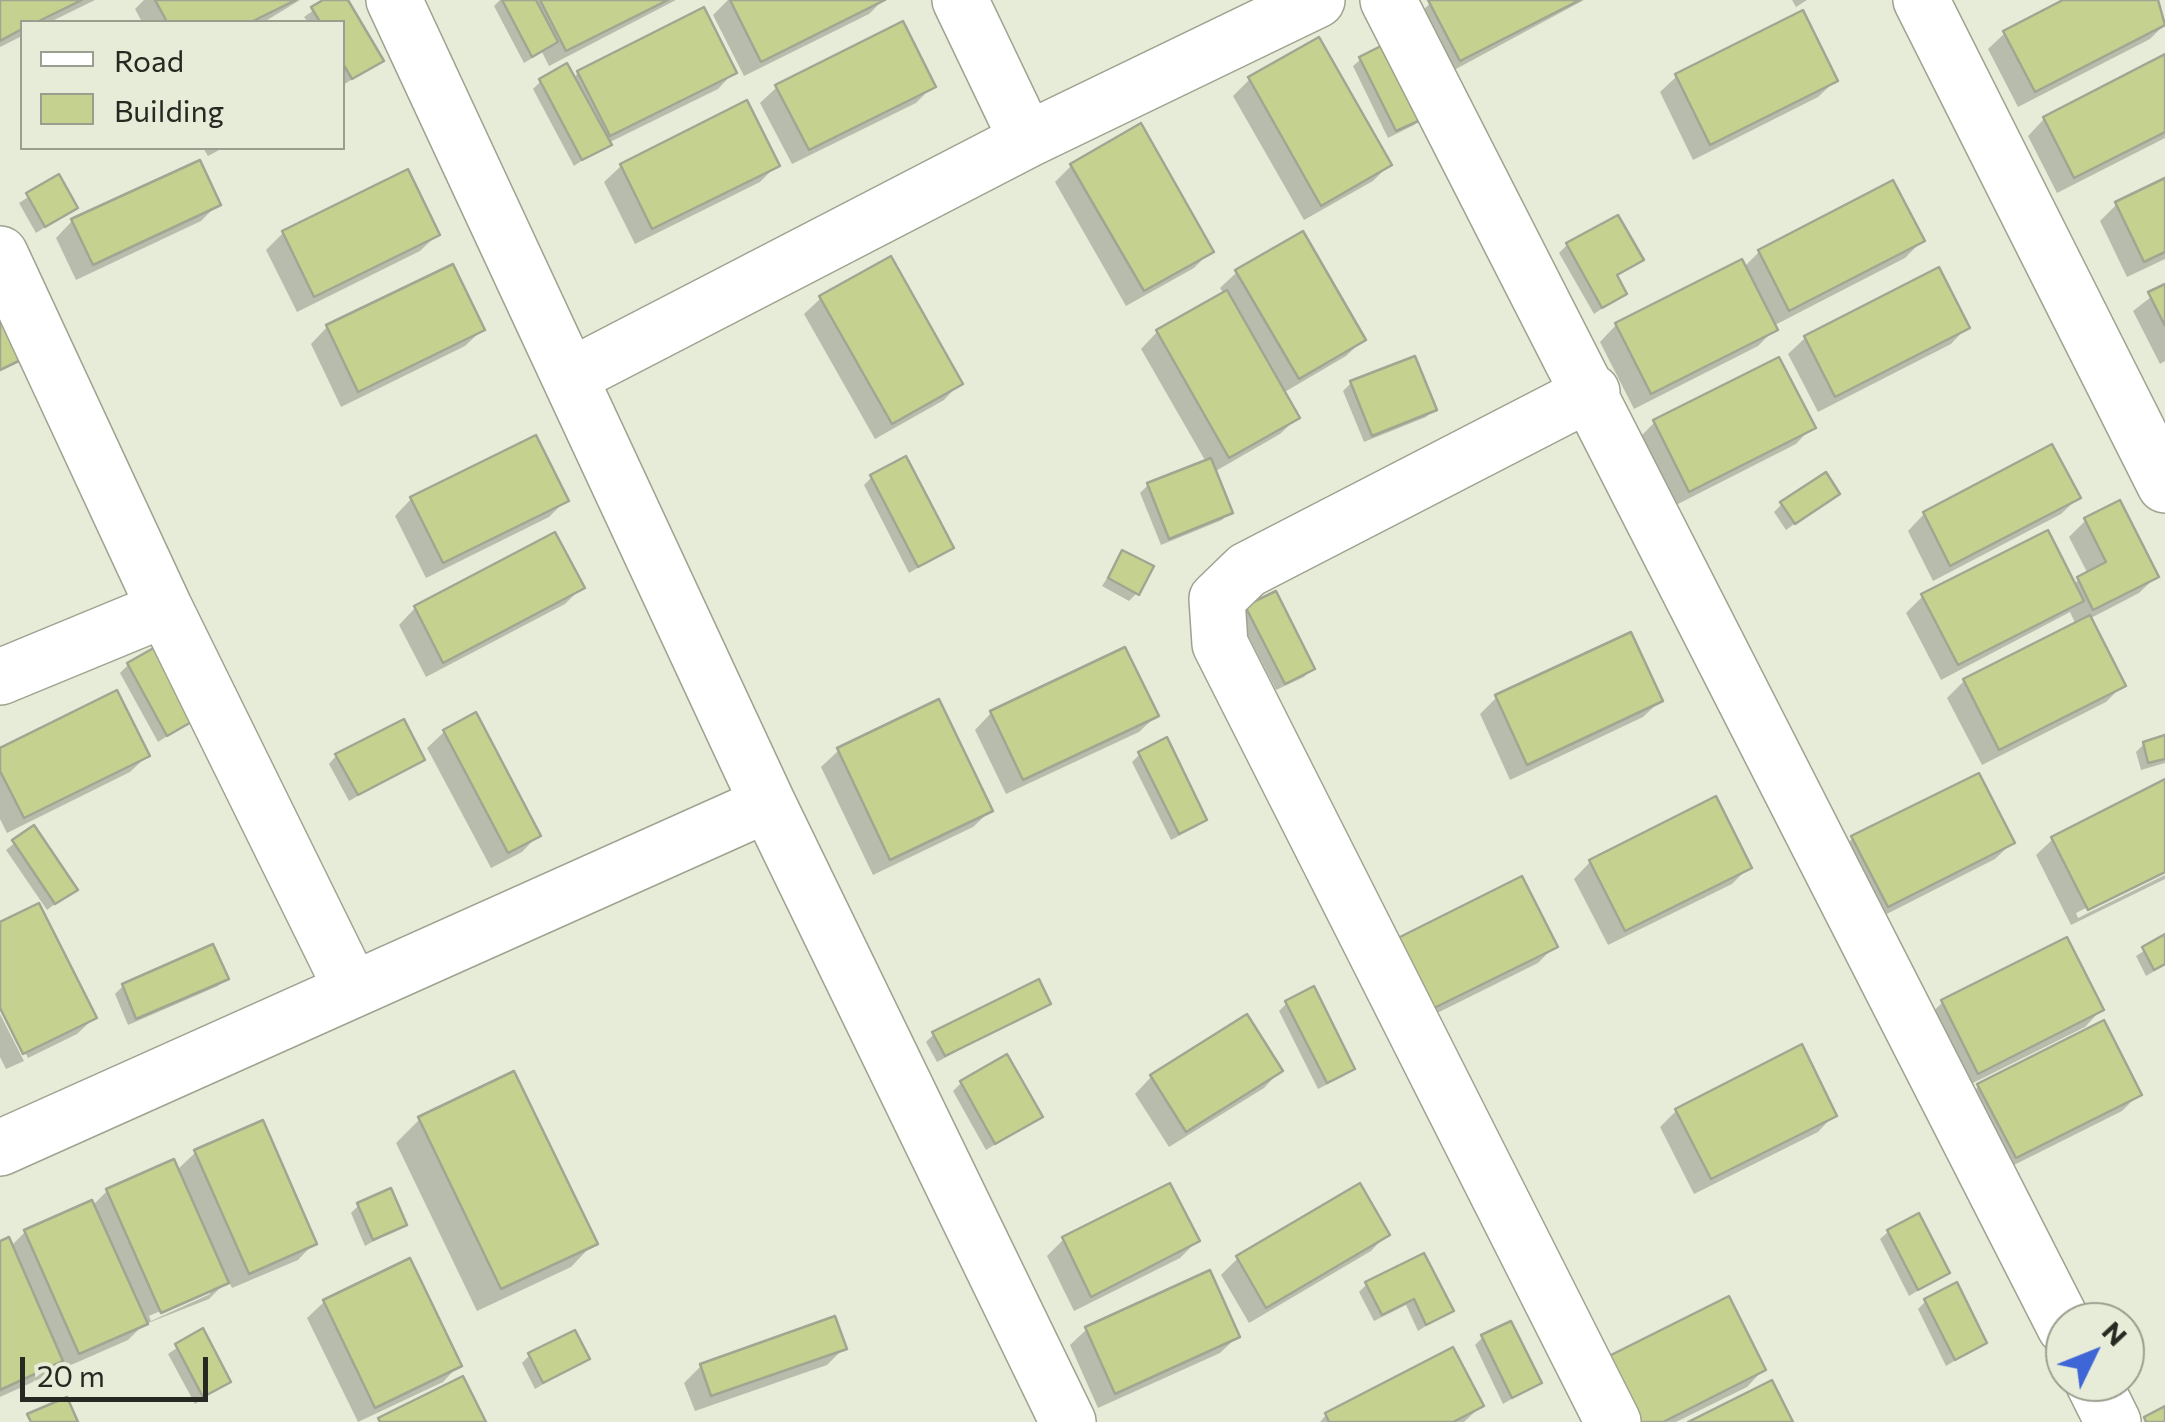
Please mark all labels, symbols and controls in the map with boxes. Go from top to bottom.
legend [20,20,345,150]
text: Road [114,41,184,78]
text: Building [114,91,224,128]
north arrow [2045,1302,2145,1402]
text: N [2096,1314,2135,1352]
scale bar [25,1337,212,1399]
text: 20 m [37,1356,105,1393]

